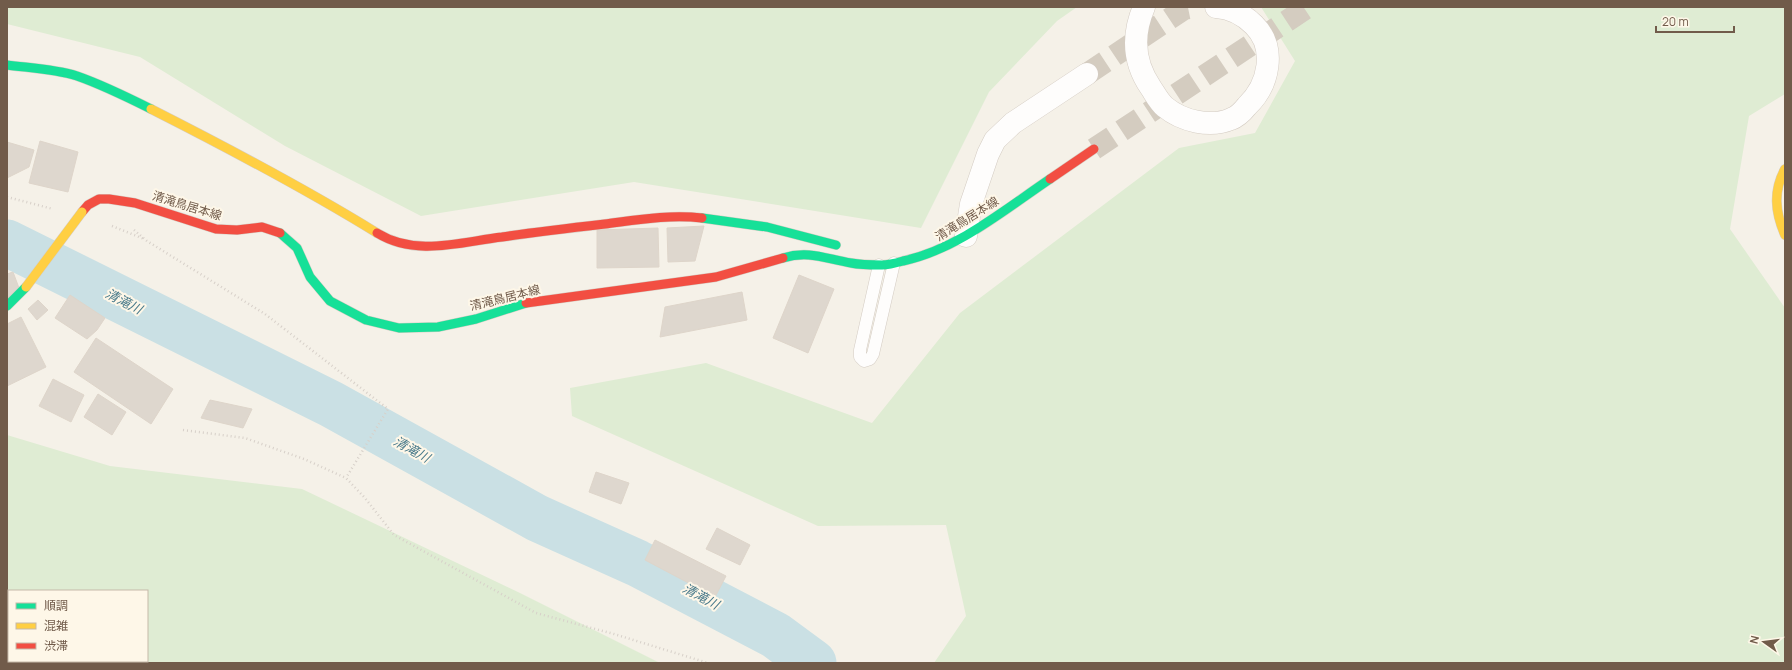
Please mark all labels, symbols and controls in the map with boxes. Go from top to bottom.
scale bar [1656,8,1734,34]
text: 20 m [1662,13,1689,30]
street label: 清滝鳥居本線 [150,187,224,224]
street label: 清滝鳥居本線 [932,192,1002,245]
street label: 清滝鳥居本線 [468,281,542,314]
water label: 清滝川 [103,284,147,319]
water label: 清滝川 [391,432,435,467]
water label: 清滝川 [680,579,724,614]
legend [8,590,148,662]
text: 順調 [44,597,68,614]
text: 混雑 [44,617,68,634]
north arrow [1744,622,1784,662]
text: N [1746,634,1762,645]
text: 渋滞 [44,637,68,654]

